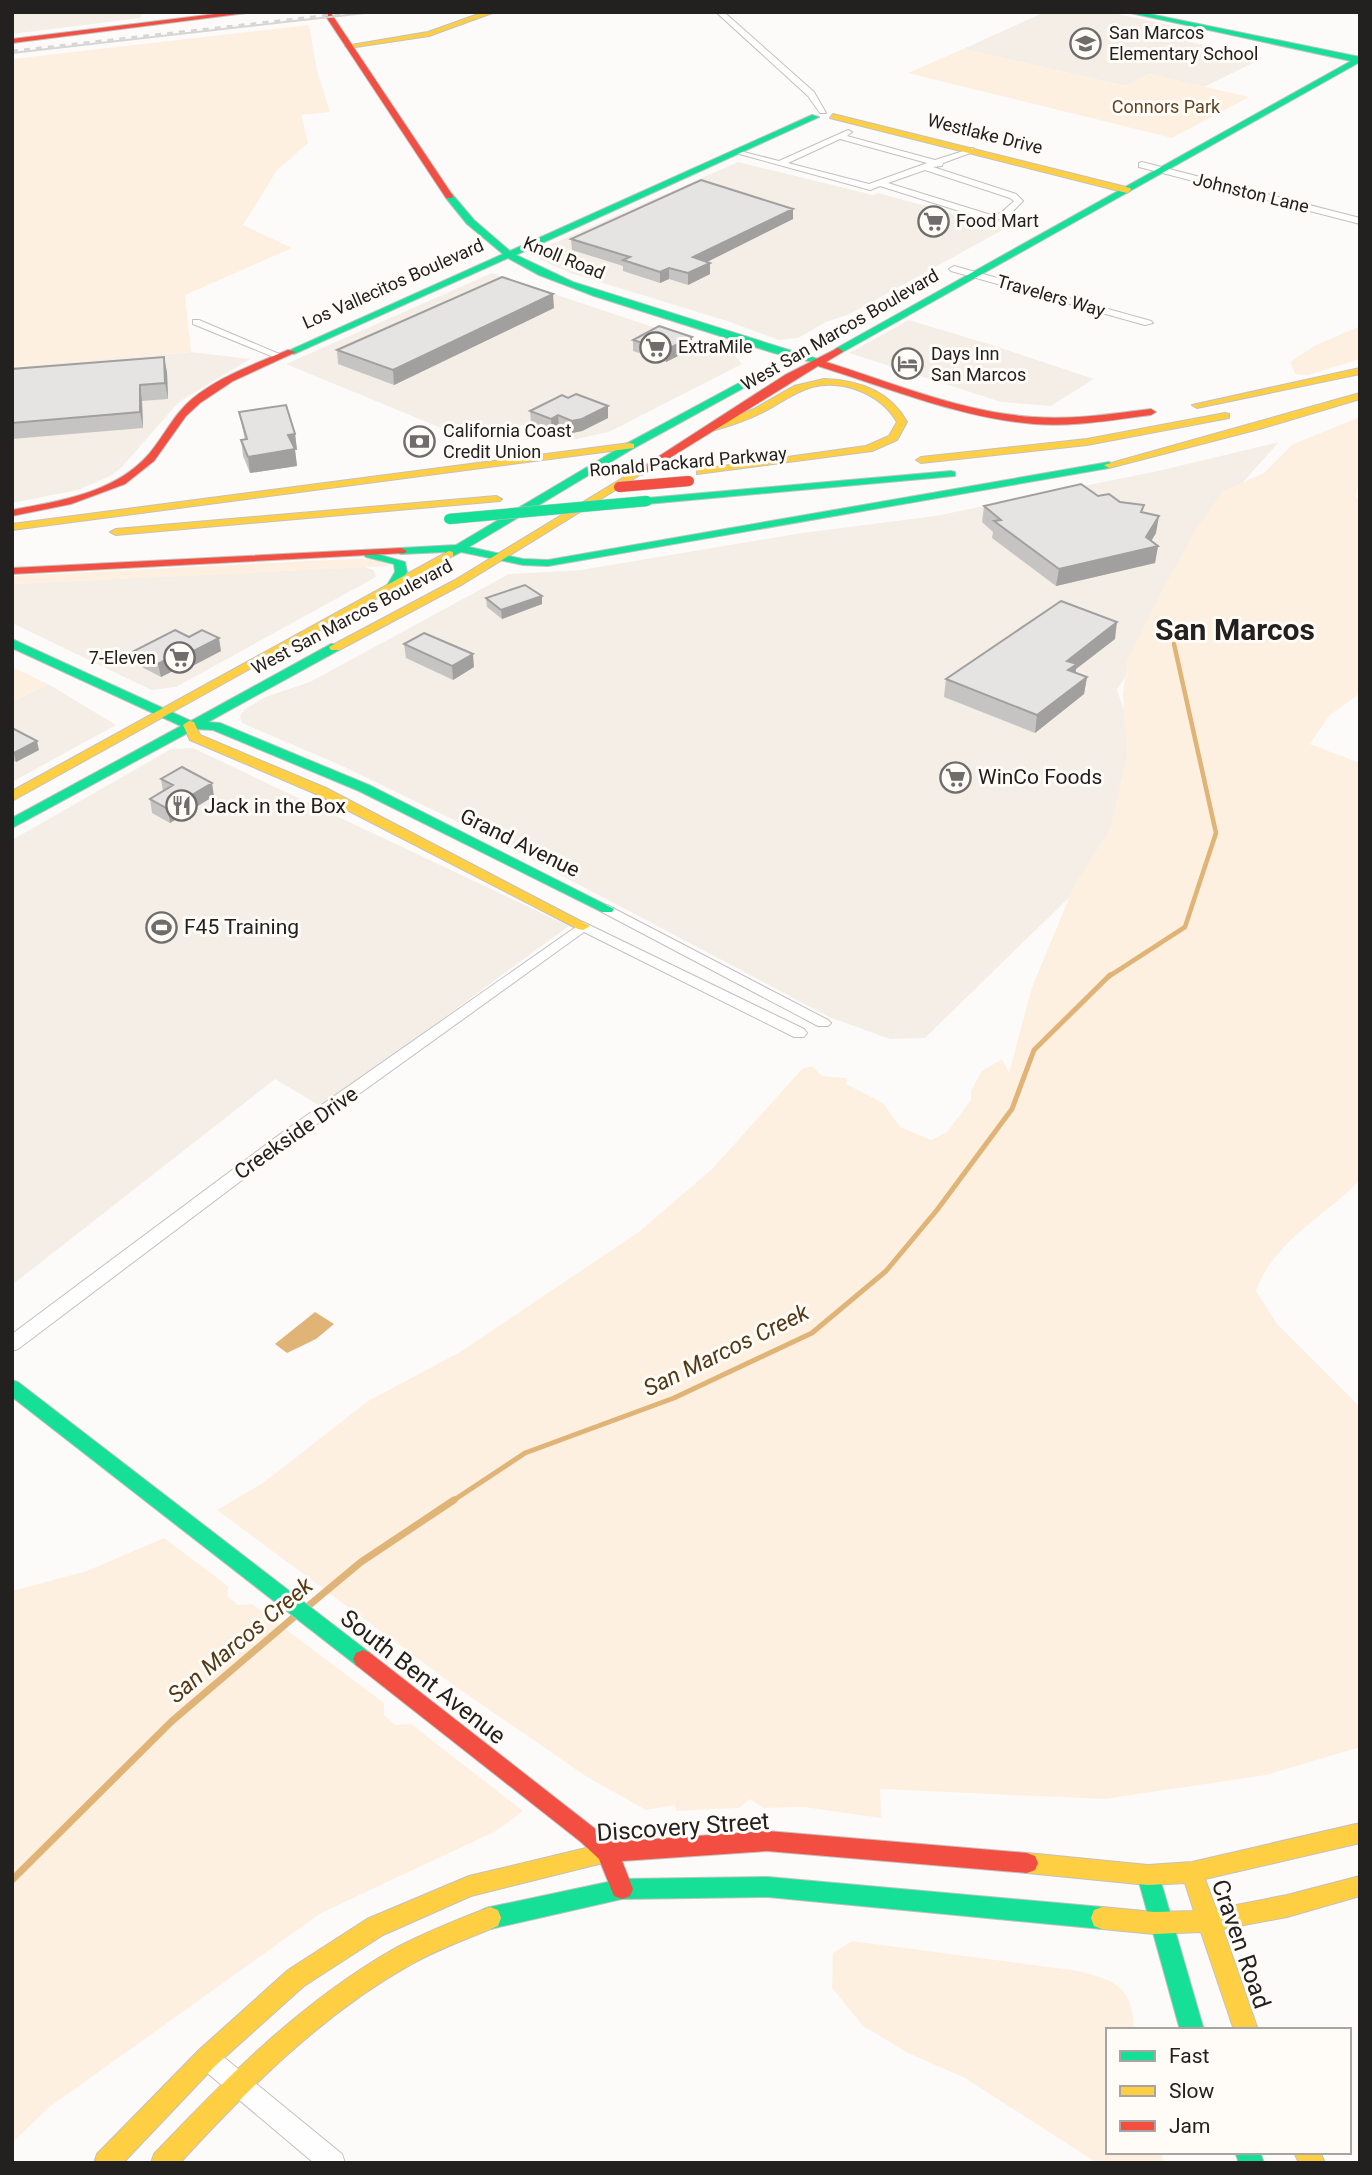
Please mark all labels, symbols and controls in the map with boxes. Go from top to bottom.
place label: San Marcos Elementary School [1109,22,1258,64]
school or university icon: San Marcos Elementary School [1069,26,1103,60]
park label: Connors Park [1112,96,1221,117]
street label: Westlake Drive [925,109,1045,158]
street label: Johnston Lane [1191,168,1311,217]
supermarket icon: Food Mart [916,204,950,238]
place label: Food Mart [956,210,1039,231]
street label: Knoll Road [520,232,608,283]
street label: Los Vallecitos Boulevard [299,234,487,333]
street label: West San Marcos Boulevard [737,264,942,395]
street label: Travelers Way [995,270,1108,321]
supermarket icon: ExtraMile [638,330,672,364]
place label: ExtraMile [678,336,753,357]
place label: Days Inn San Marcos [931,343,1026,385]
hotel icon: Days Inn San Marcos [891,347,925,381]
place label: California Coast Credit Union [443,420,572,462]
bank icon: California Coast Credit Union [403,424,437,458]
street label: Ronald Packard Parkway [588,442,788,481]
street label: West San Marcos Boulevard [248,555,456,678]
district label: San Marcos [1155,612,1315,647]
supermarket icon: 7-Eleven [162,641,196,675]
place label: 7-Eleven [89,647,156,668]
supermarket icon: WinCo Foods [938,760,972,794]
place label: WinCo Foods [978,765,1102,789]
restaurant icon: Jack in the Box [164,789,198,823]
place label: Jack in the Box [204,794,346,818]
street label: Grand Avenue [456,804,584,882]
sports icon: F45 Training [144,910,178,944]
place label: F45 Training [184,915,299,939]
street label: Creekside Drive [230,1082,362,1184]
water label: San Marcos Creek [639,1298,814,1402]
water label: San Marcos Creek [162,1572,319,1709]
street label: South Bent Avenue [335,1604,511,1750]
street label: Discovery Street [596,1807,771,1847]
street label: Craven Road [1206,1876,1276,2012]
legend [1106,2028,1351,2154]
text: Fast [1169,2044,1210,2068]
text: Slow [1169,2079,1215,2103]
text: Jam [1169,2114,1210,2138]

